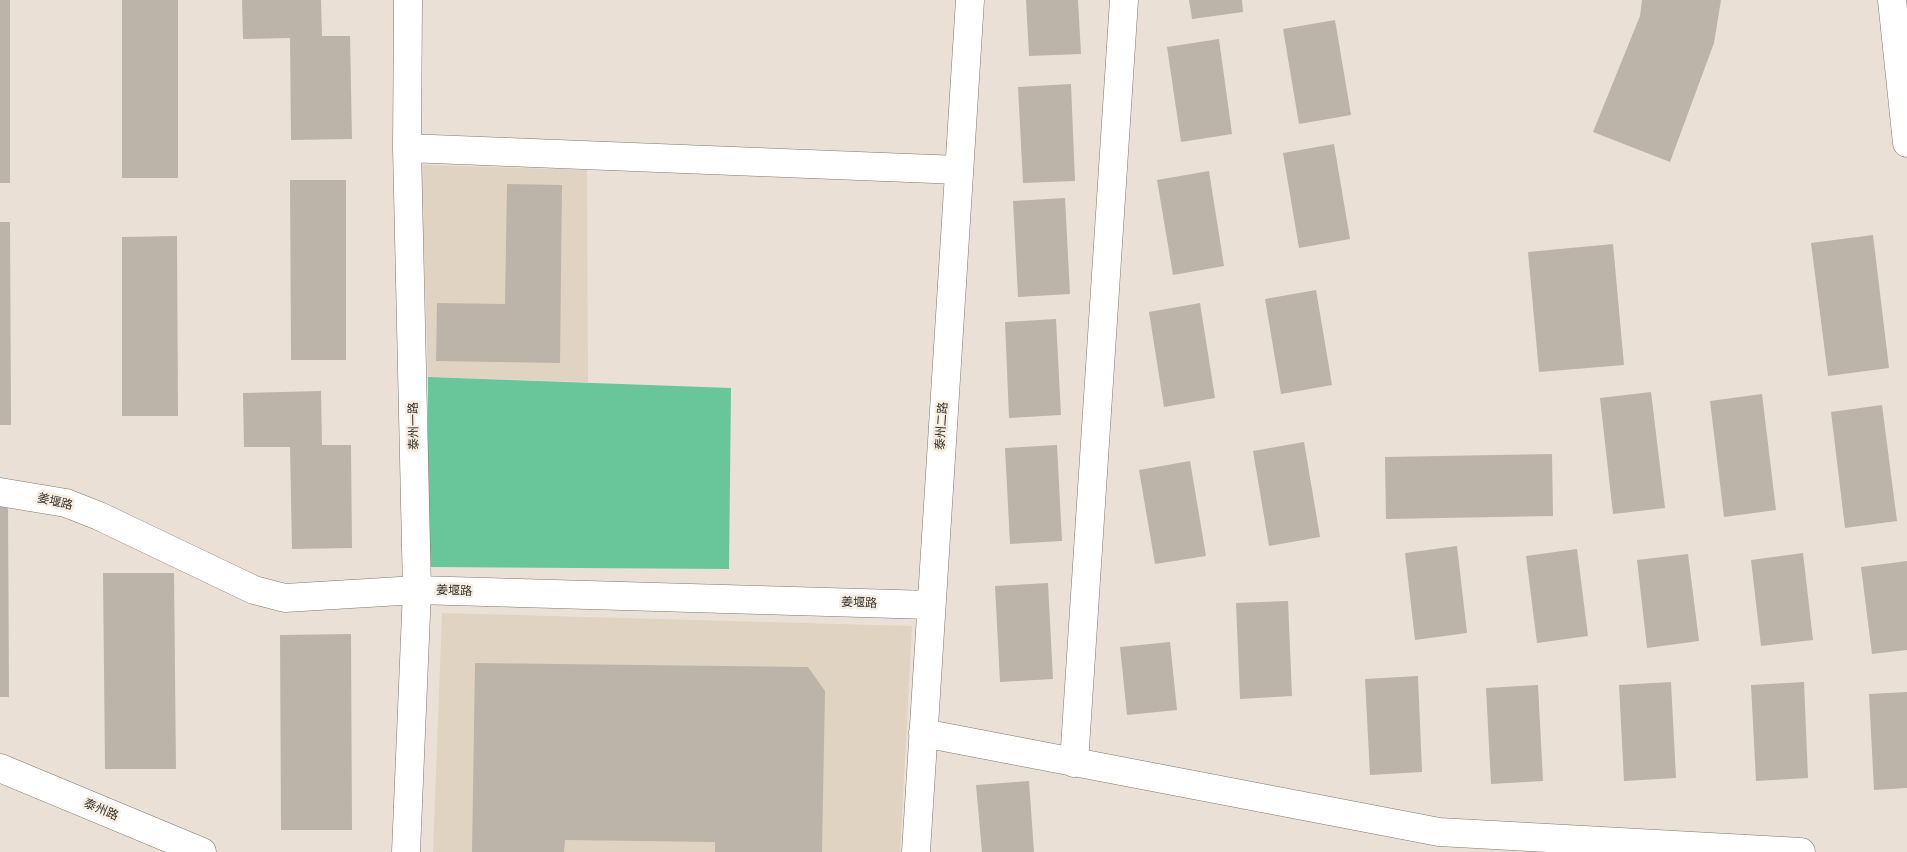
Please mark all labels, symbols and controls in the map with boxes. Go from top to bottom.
street label: 泰州一路 [406,402,422,450]
street label: 泰州二路 [933,402,951,450]
street label: 姜堰路 [36,491,74,513]
street label: 姜堰路 [436,583,472,599]
street label: 姜堰路 [841,595,877,611]
street label: 泰州路 [82,796,120,824]

